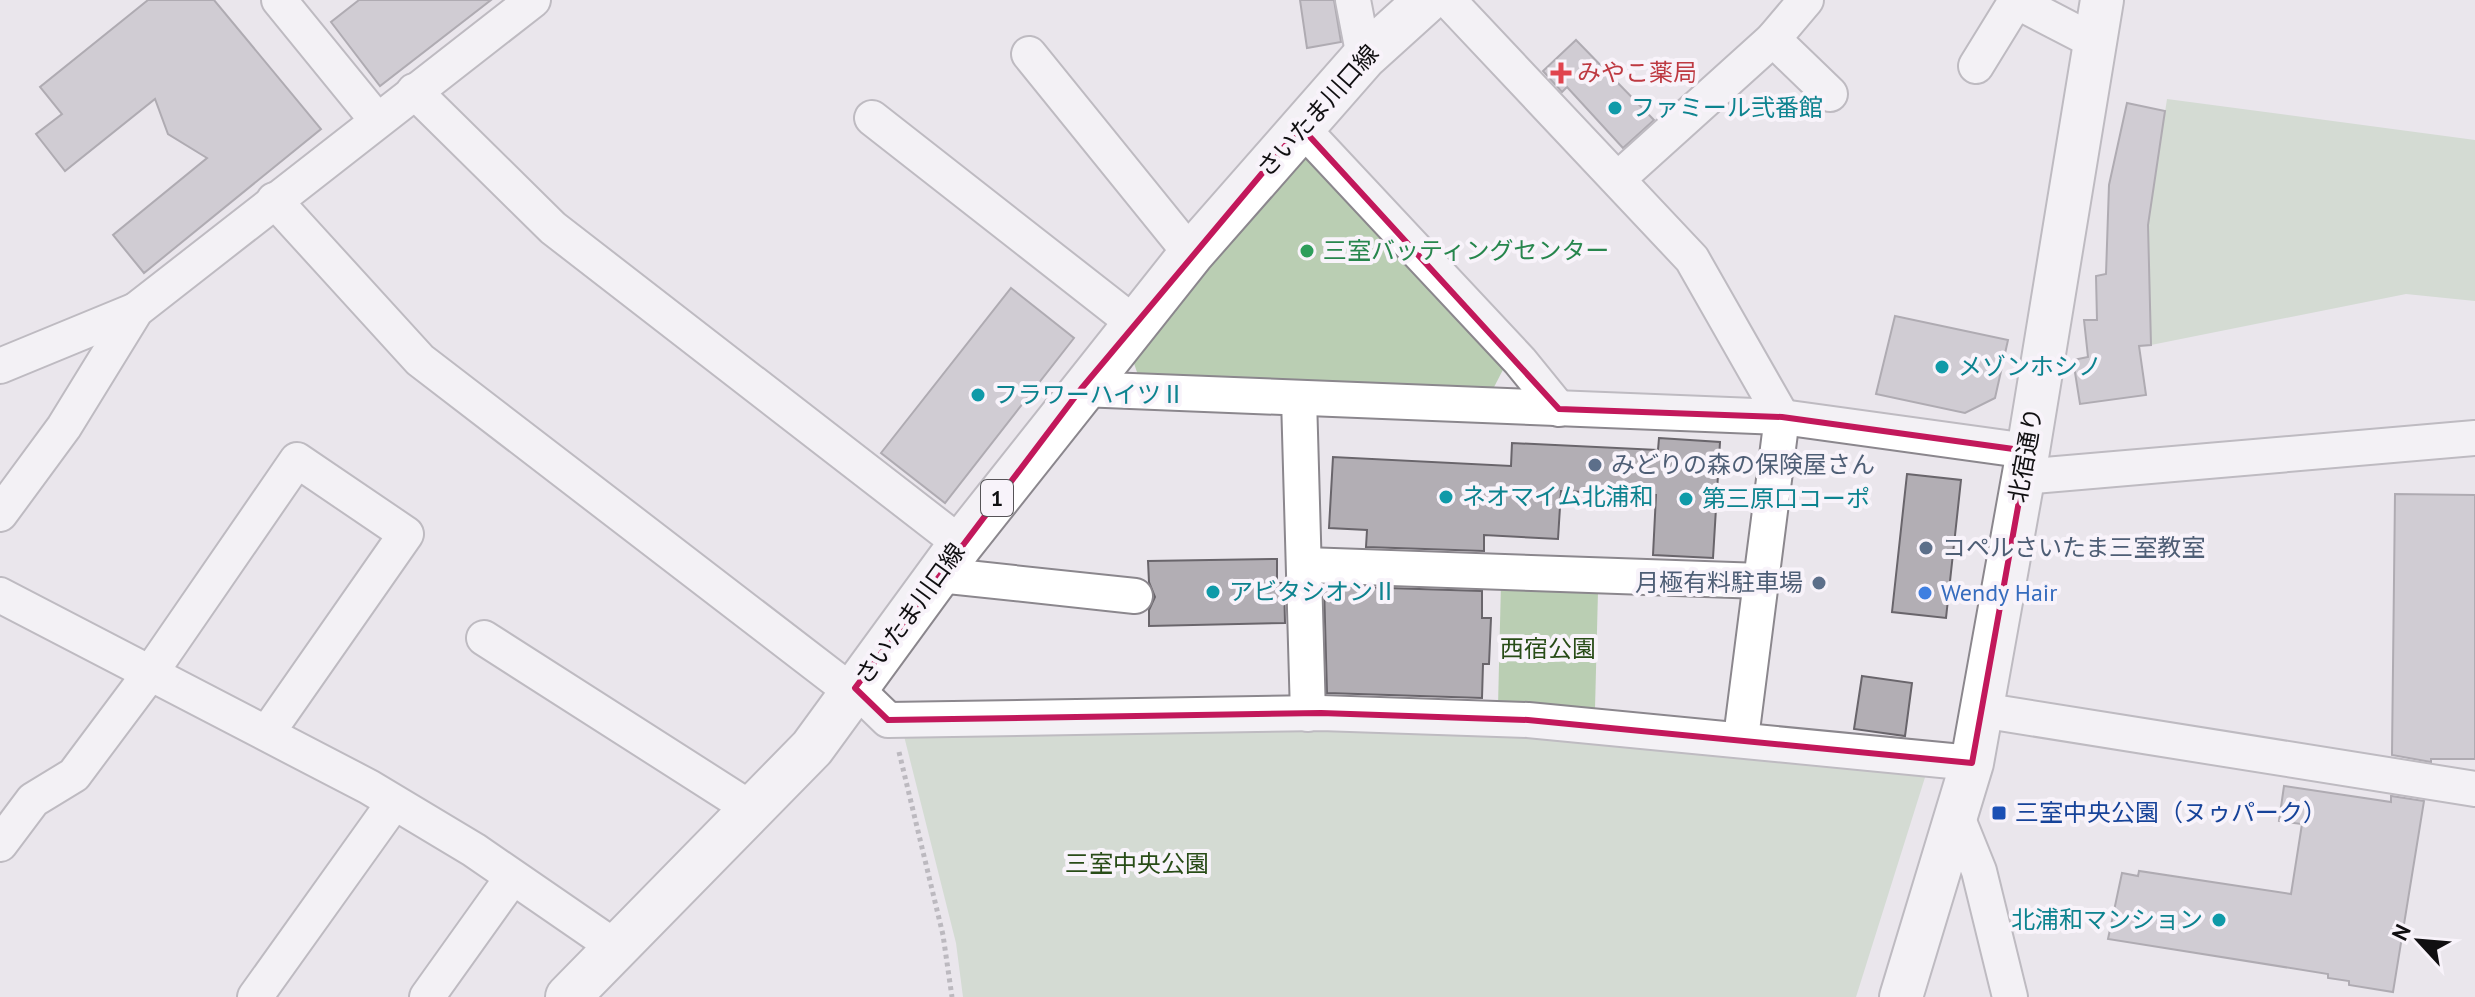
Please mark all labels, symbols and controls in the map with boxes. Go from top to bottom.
street label: さいたま川口線 [1250,38,1385,183]
place label: みやこ薬局 [1577,57,1697,88]
marker: みやこ薬局 [1552,64,1570,82]
place label: ファミール弐番館 [1631,92,1823,123]
marker: ファミール弐番館 [1606,99,1624,117]
place label: 三室バッティングセンター [1323,235,1610,266]
marker: 三室バッティングセンター [1298,242,1316,260]
place label: メゾンホシノ [1958,351,2102,382]
marker: メゾンホシノ [1933,358,1951,376]
place label: フラワーハイツⅡ [994,379,1185,410]
marker: フラワーハイツⅡ [969,386,987,404]
street label: 北宿通り [2002,405,2049,505]
place label: みどりの森の保険屋さん [1611,449,1875,480]
marker: みどりの森の保険屋さん [1586,456,1604,474]
road number: 1 [981,480,1013,516]
place label: ネオマイム北浦和 [1462,481,1654,512]
place label: 第三原口コーポ [1702,483,1870,514]
marker: ネオマイム北浦和 [1437,488,1455,506]
marker: 第三原口コーポ [1677,490,1695,508]
place label: コペルさいたま三室教室 [1942,532,2205,563]
street label: さいたま川口線 [848,537,971,690]
marker: コペルさいたま三室教室 [1917,539,1935,557]
place label: 月極有料駐車場 [1635,567,1803,598]
marker: 月極有料駐車場 [1810,574,1828,592]
place label: アビタシオンⅡ [1229,576,1397,607]
place label: Wendy Hair [1941,577,2057,608]
marker: アビタシオンⅡ [1204,583,1222,601]
marker: Wendy Hair [1916,584,1934,602]
park label: 西宿公園 [1500,633,1596,664]
place label: 三室中央公園（ヌゥパーク） [2015,797,2327,828]
marker: 三室中央公園（ヌゥパーク） [1990,804,2008,822]
park label: 三室中央公園 [1065,848,1209,879]
north arrow [2379,901,2459,981]
place label: 北浦和マンション [2011,904,2203,935]
marker: 北浦和マンション [2210,911,2228,929]
text: N [2385,920,2417,945]

